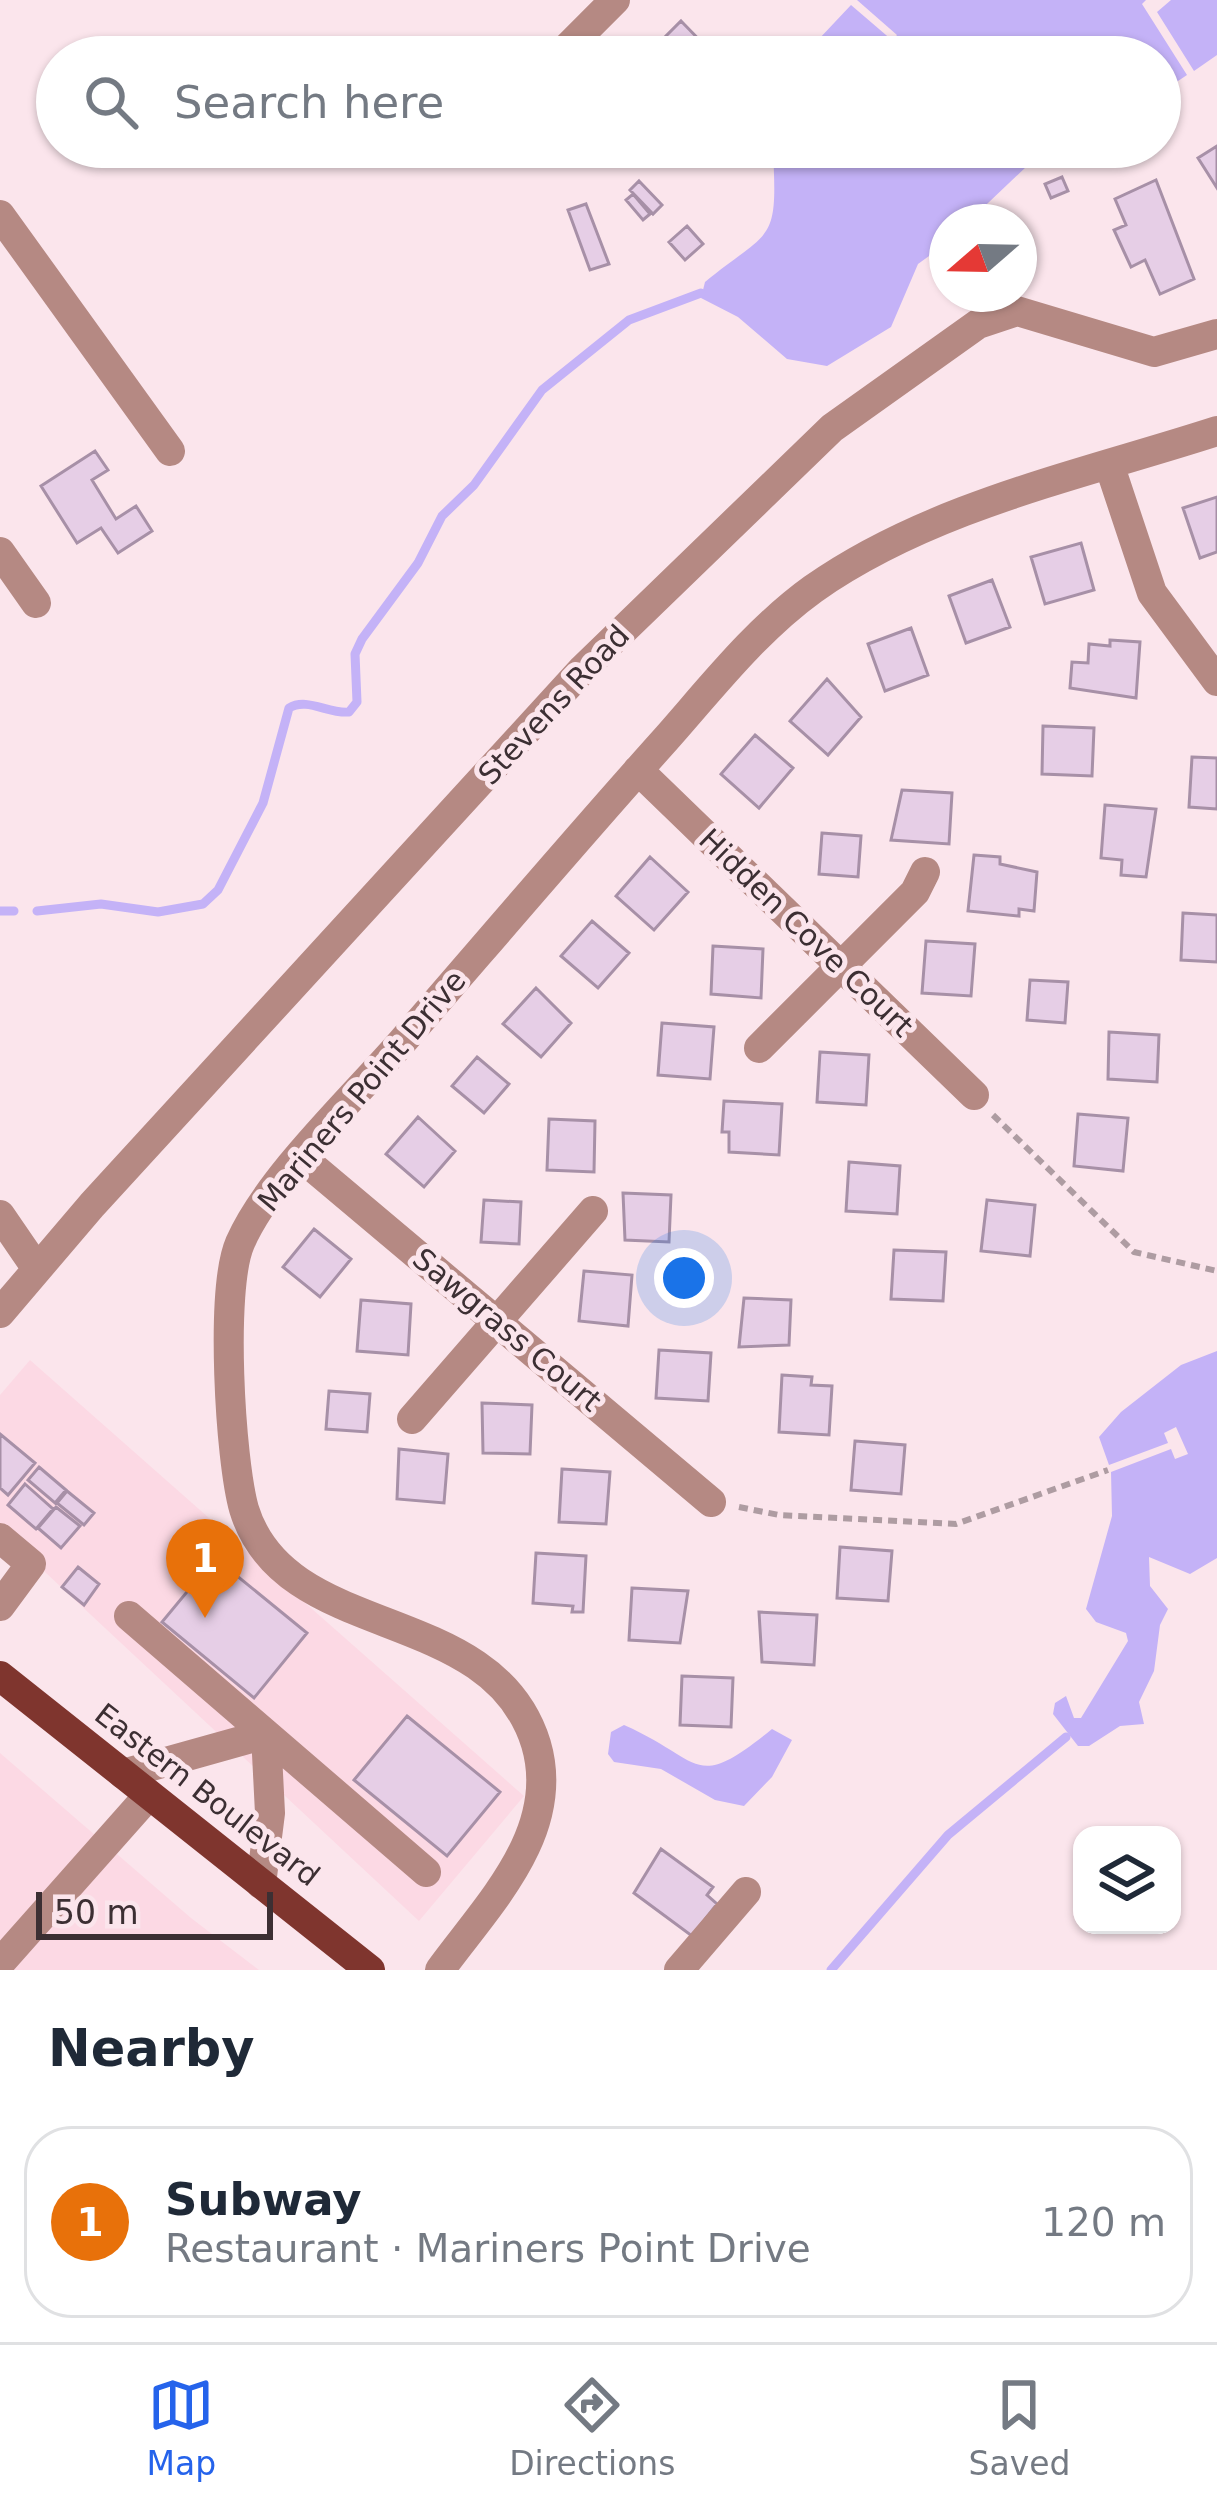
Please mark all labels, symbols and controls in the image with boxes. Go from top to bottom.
search box [36,36,1181,168]
icon: search [78,69,144,135]
text: Search here [174,76,444,129]
north arrow [929,204,1037,312]
street label: Stevens Road [471,618,636,792]
street label: Hidden Cove Court [692,822,921,1044]
street label: Mariners Point Drive [251,963,473,1218]
street label: Sawgrass Court [406,1241,609,1419]
your location [654,1248,714,1308]
pin: 1 [166,1519,244,1618]
street label: Eastern Boulevard [88,1696,327,1893]
map controls [1073,1826,1181,1934]
button: layers [1073,1826,1181,1934]
scale bar [36,1886,273,1939]
text: 50 m [54,1893,139,1932]
text: Nearby [48,2019,255,2078]
text: Subway [165,2173,362,2226]
text: 1 [76,2200,104,2245]
text: 120 m [1041,2200,1166,2245]
text: Restaurant · Mariners Point Drive [165,2226,811,2271]
tab: Map [147,2372,216,2483]
tab: Directions [509,2372,675,2483]
tab: Saved [969,2372,1070,2483]

